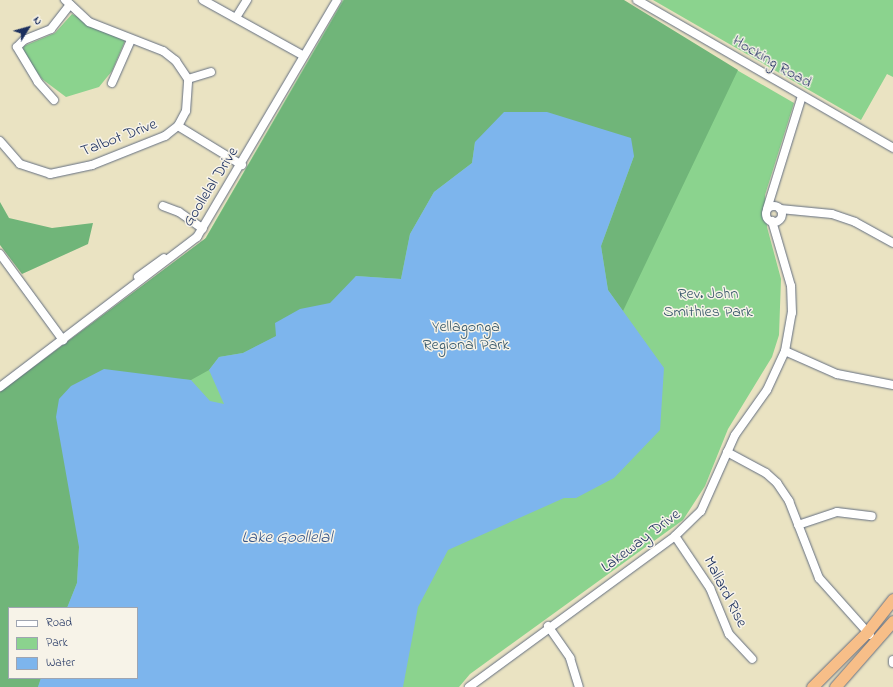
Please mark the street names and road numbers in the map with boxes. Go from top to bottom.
street label: Hocking Road [729,32,815,92]
street label: Talbot Drive [78,115,160,161]
street label: Goollelal Drive [179,144,243,230]
street label: Lakeway Drive [598,505,684,577]
street label: Mallard Rise [699,553,751,631]

